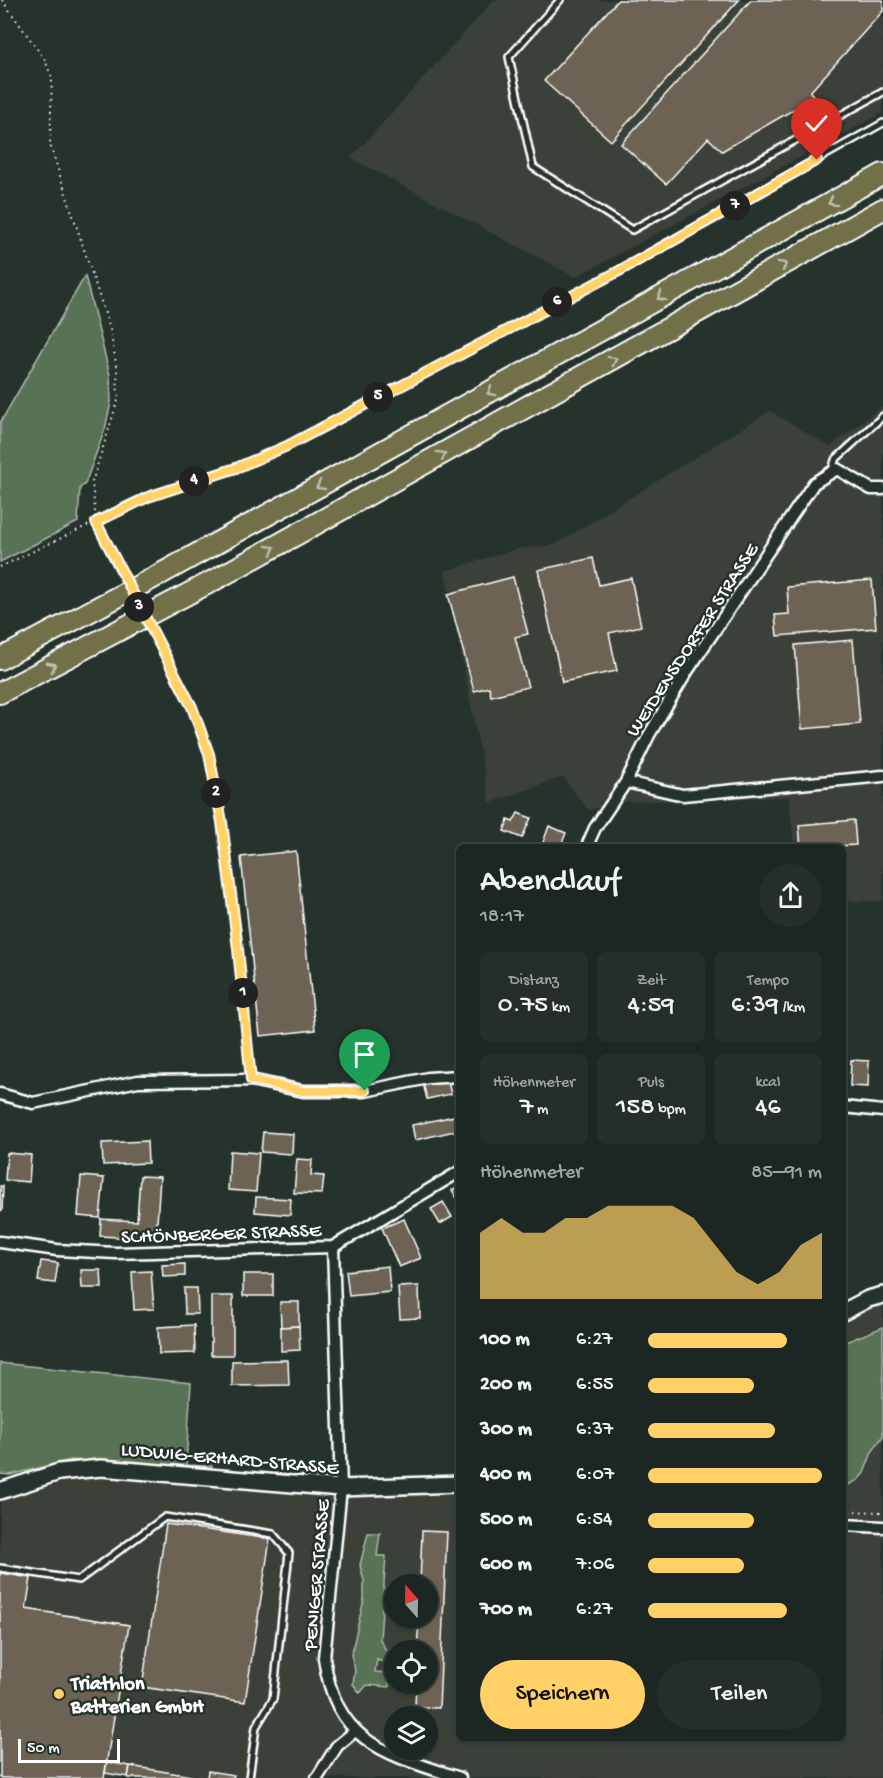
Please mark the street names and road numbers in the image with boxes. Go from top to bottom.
street label: WEIDENSDORFER STRASSE [623,539,766,742]
street label: SCHÖNBERGER STRASSE [121,1220,323,1250]
street label: LUDWIG-ERHARD-STRASSE [120,1439,341,1482]
street label: PENIGER STRASSE [300,1497,337,1653]

